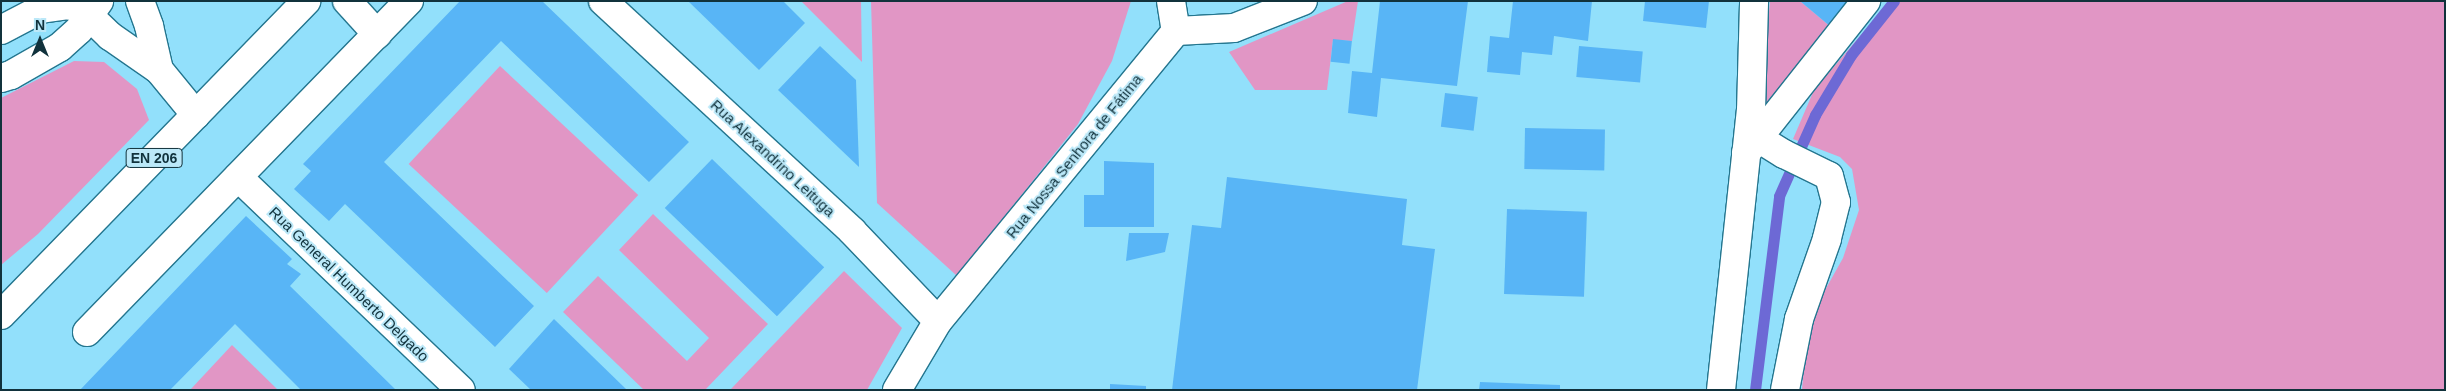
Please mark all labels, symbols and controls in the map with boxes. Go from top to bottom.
north arrow [15,15,65,65]
text: N [35,17,45,33]
street label: Rua Nossa Senhora de Fátima [1002,70,1146,242]
street label: Rua Alexandrino Leituga [707,95,839,221]
road number: EN 206 [125,146,183,170]
street label: Rua General Humberto Delgado [265,203,433,365]

